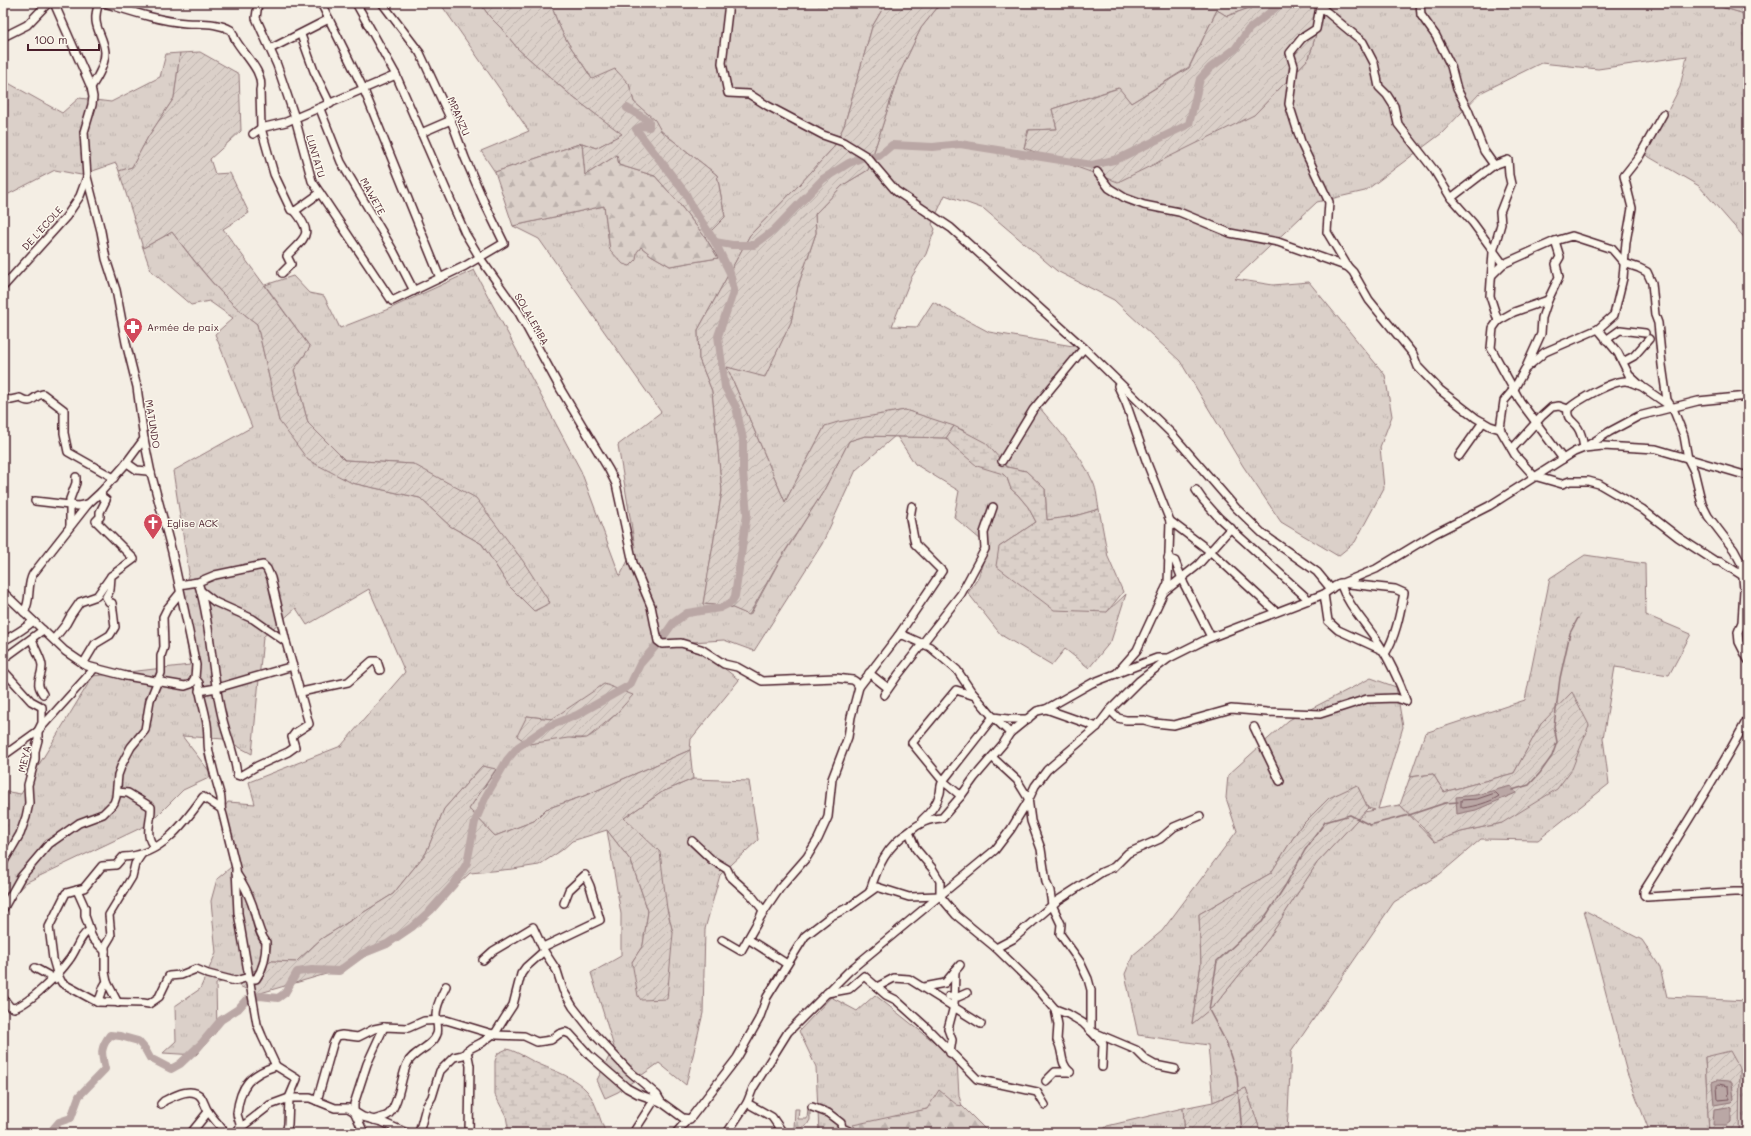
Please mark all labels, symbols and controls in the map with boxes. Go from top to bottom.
scale bar [28,26,99,52]
text: 100 m [34,31,68,47]
street label: MPANZU [445,94,473,138]
street label: LUNTATU [303,133,329,179]
street label: MAWETE [357,175,389,217]
street label: DE L'ECOLE [18,203,66,253]
street label: SOLALEMBA [511,290,553,348]
pharmacy icon: Armée de paix [122,316,144,344]
place label: Armée de paix [147,320,219,334]
street label: MATUNDO [142,399,164,450]
church icon: Eglise ACK [142,512,164,540]
place label: Eglise ACK [167,516,218,530]
street label: MEYA [14,744,34,774]

